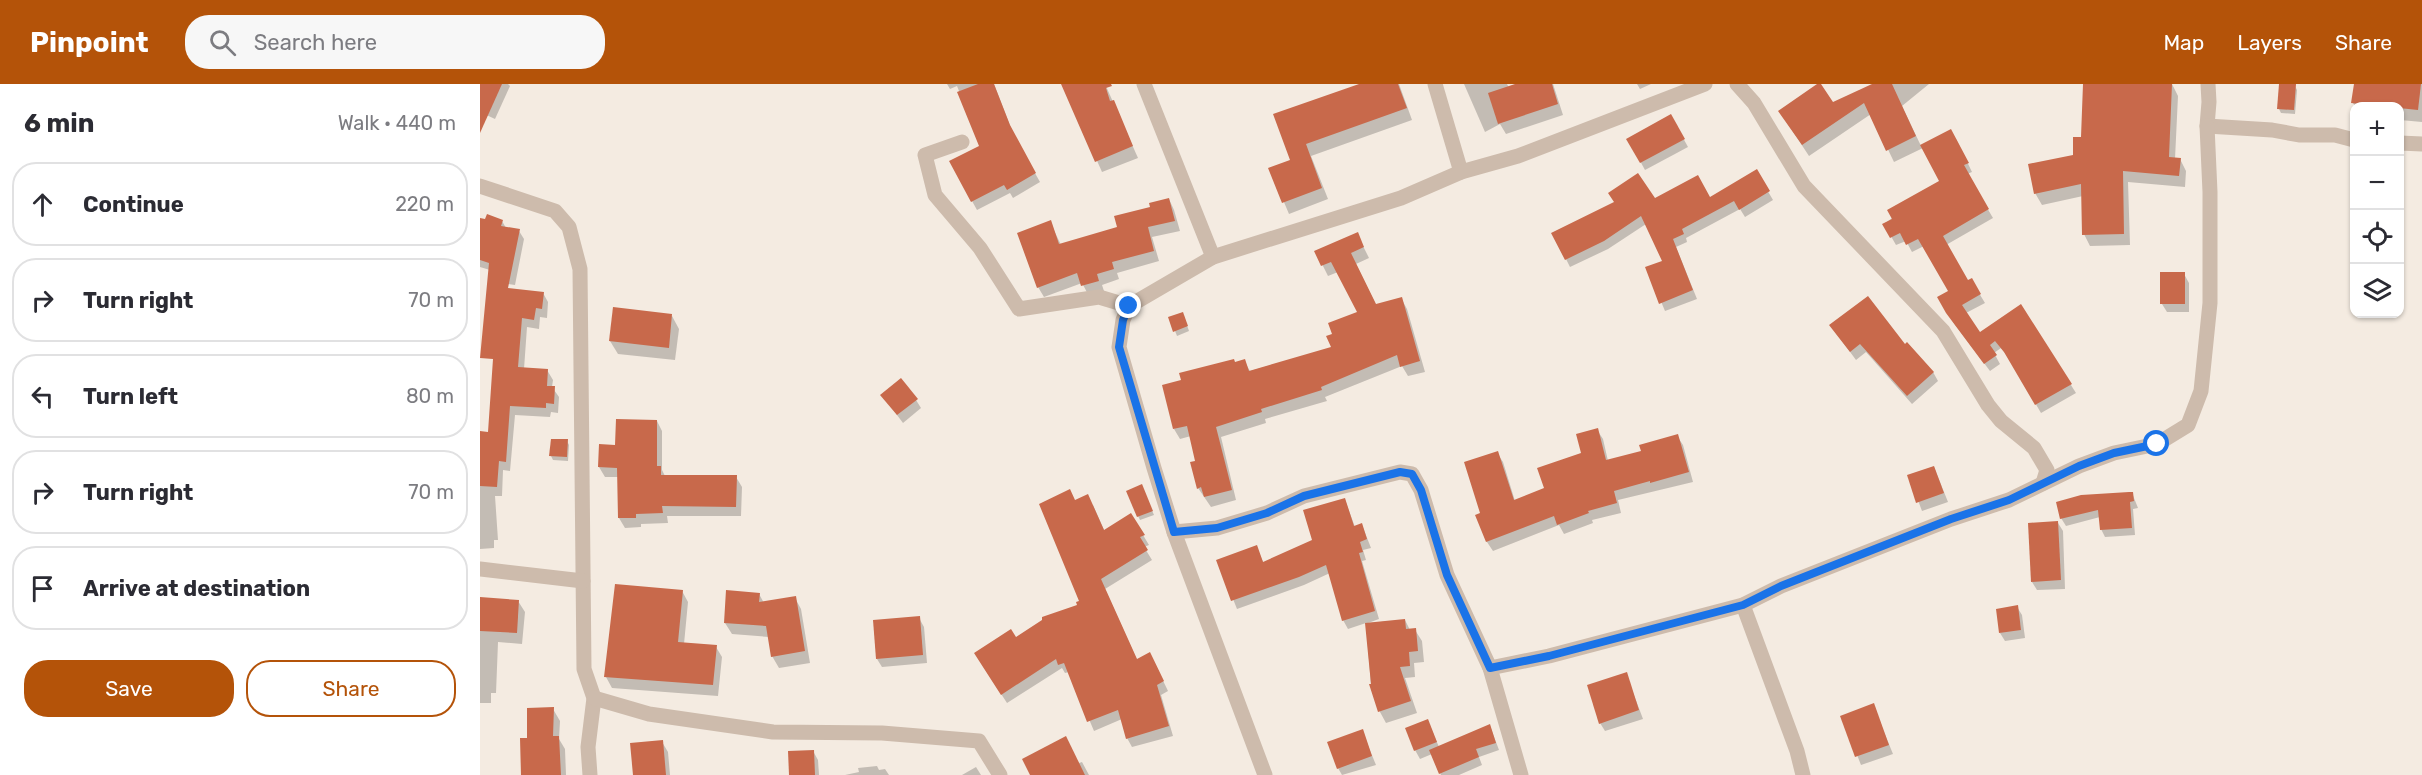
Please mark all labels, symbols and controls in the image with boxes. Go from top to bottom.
search box [185,15,605,69]
text: Pinpoint [30,26,149,59]
icon: search [206,26,239,59]
text: Search here [254,29,377,56]
text: Map [2163,30,2204,55]
text: Layers [2237,30,2302,55]
text: Share [2335,30,2392,55]
map controls [2350,102,2404,318]
button: + [2350,102,2404,156]
text: 6 min [24,108,94,139]
text: Walk · 440 m [338,111,456,135]
button: − [2350,156,2404,210]
icon: ahead [26,188,59,221]
text: Continue [83,191,184,218]
text: 220 m [395,192,454,216]
button: locate [2350,210,2404,264]
button: layers [2350,264,2404,318]
icon: right [26,284,59,317]
text: Turn right [83,287,193,314]
text: 70 m [408,288,454,312]
route end [1115,292,1141,318]
icon: left [26,380,59,413]
text: Turn left [83,383,178,410]
text: 80 m [406,384,454,408]
route start [2143,430,2169,456]
icon: right [26,476,59,509]
text: Turn right [83,479,193,506]
text: 70 m [408,480,454,504]
icon: arrive [26,572,59,605]
text: Arrive at destination [83,575,310,602]
button: Save [24,660,234,717]
button: Share [246,660,456,717]

